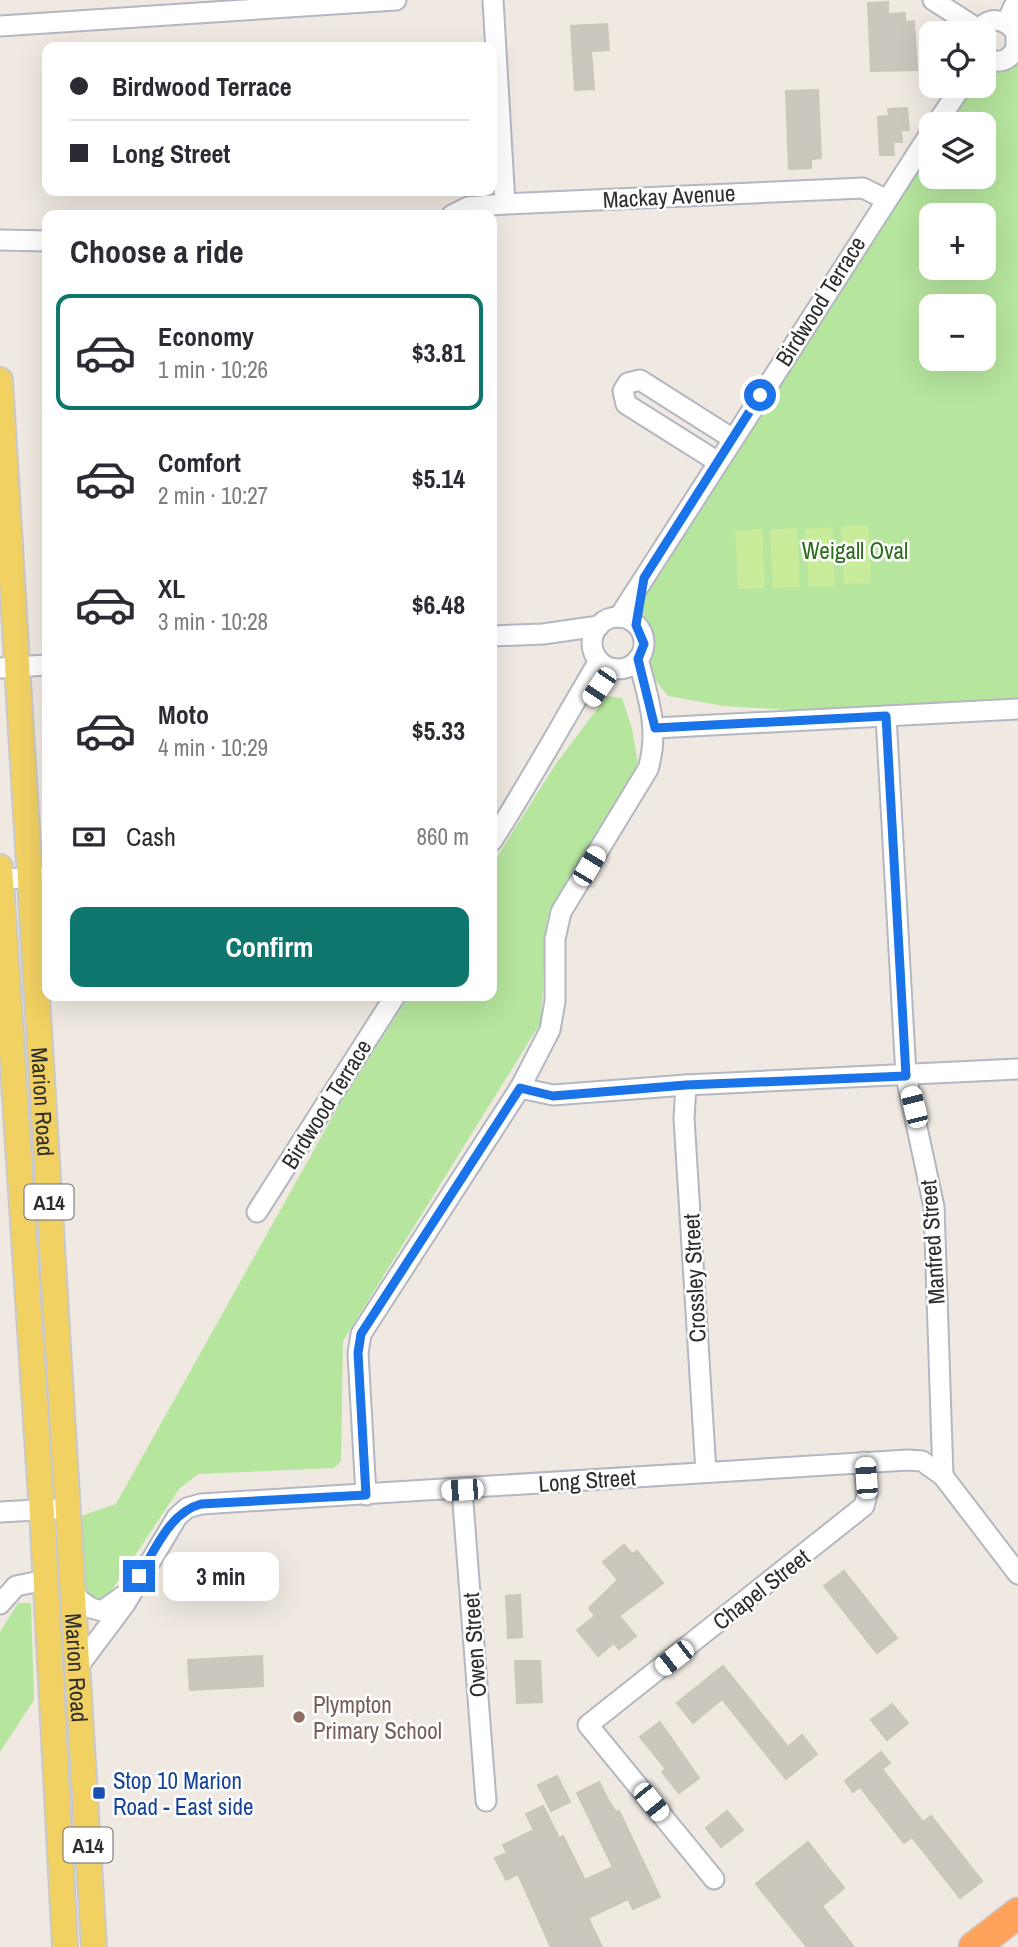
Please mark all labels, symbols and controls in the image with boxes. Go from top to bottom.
map controls [919,21,996,371]
button: locate [919,21,996,98]
text: Birdwood Terrace [112,69,292,104]
button: layers [919,112,996,189]
text: Long Street [112,136,230,171]
street label: Mackay Avenue [602,177,736,215]
button: + [919,203,996,280]
text: Choose a ride [70,230,244,273]
street label: Birdwood Terrace [768,230,872,372]
button: − [919,294,996,371]
text: Economy [158,319,254,354]
icon: car [74,321,137,384]
text: $3.81 [412,335,465,370]
text: 1 min · 10:26 [158,354,268,385]
route start [744,379,776,411]
text: Comfort [158,445,241,480]
icon: car [74,447,137,510]
text: $5.14 [412,461,465,496]
text: 2 min · 10:27 [158,480,268,511]
park label: Weigall Oval [802,535,908,566]
text: XL [158,571,185,606]
icon: car [74,573,137,636]
text: $6.48 [412,587,465,622]
text: 3 min · 10:28 [158,606,268,637]
car [579,664,620,710]
text: Moto [158,697,209,732]
icon: car [74,699,137,762]
text: $5.33 [412,713,465,748]
text: 4 min · 10:29 [158,732,268,763]
icon: cash [70,818,108,856]
text: Cash [126,819,176,854]
text: 860 m [417,821,469,852]
car [570,843,609,889]
button: Confirm [70,907,469,987]
street label: Birdwood Terrace [274,1033,378,1175]
street label: Marion Road [25,1046,62,1157]
car [899,1084,930,1130]
street label: Manfred Street [912,1179,952,1305]
road number: A14 [24,1184,74,1220]
street label: Crossley Street [675,1213,713,1343]
car [855,1456,878,1500]
street label: Long Street [537,1461,637,1499]
car [441,1478,484,1502]
street label: Chapel Street [706,1541,816,1637]
callout: 3 min [164,1552,279,1600]
route end [123,1560,155,1592]
text: 3 min [196,1561,246,1592]
street label: Owen Street [455,1592,493,1698]
street label: Marion Road [59,1612,96,1723]
car [651,1637,698,1679]
place label: Plympton Primary School [313,1689,442,1746]
marker: Plympton Primary School [291,1709,307,1725]
place label: Stop 10 Marion Road - East side [113,1765,253,1822]
car [630,1779,673,1825]
marker: Stop 10 Marion Road - East side [91,1785,107,1801]
road number: A14 [64,1828,112,1862]

